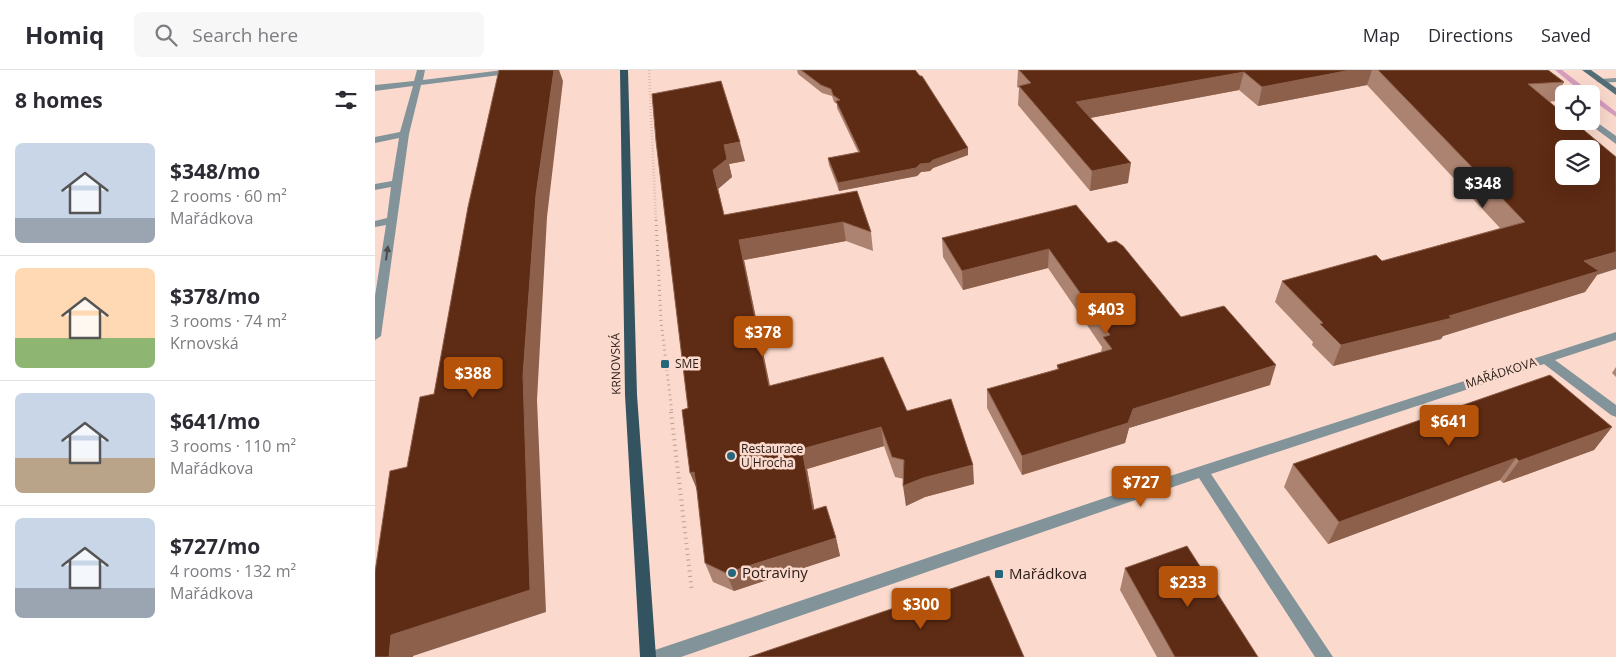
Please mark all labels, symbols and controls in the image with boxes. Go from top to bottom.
search box [134,12,484,57]
text: Homiq [25,18,104,51]
icon: search [152,21,180,49]
text: Search here [192,22,298,48]
text: Map [1363,23,1400,47]
text: Directions [1428,23,1513,47]
text: Saved [1541,23,1591,47]
map controls [1555,85,1600,185]
button: locate [1555,85,1600,130]
text: 8 homes [15,86,103,114]
icon: filters [332,86,360,114]
button: layers [1555,140,1600,185]
text: $348/mo [170,157,260,185]
icon: home [55,163,115,223]
pin: $348 [1453,166,1513,209]
text: $348 [1465,172,1501,194]
text: 2 rooms · 60 m² [170,185,287,207]
text: Mařádkova [170,207,253,229]
one-way arrow [383,245,391,261]
text: $378/mo [170,282,260,310]
icon: home [55,288,115,348]
pin: $403 [1076,292,1136,335]
text: $403 [1088,298,1124,320]
text: 3 rooms · 74 m² [170,310,287,332]
pin: $378 [733,316,793,358]
text: $378 [745,321,781,343]
text: Krnovská [170,332,239,354]
street label: KRNOVSKÁ [606,333,625,395]
street label: MAŘÁDKOVA [1463,353,1539,392]
place label: SME [675,355,699,372]
pin: $388 [443,356,503,399]
marker: SME [659,358,671,370]
text: $388 [455,362,491,384]
pin: $641 [1419,404,1479,447]
text: $641/mo [170,407,260,435]
text: $641 [1431,410,1467,432]
icon: home [55,413,115,473]
text: 3 rooms · 110 m² [170,435,296,457]
place label: Restaurace U Hrocha [741,440,803,471]
marker: Restaurace U Hrocha [725,450,737,462]
text: Mařádkova [170,457,253,479]
pin: $727 [1111,466,1171,508]
text: $727 [1123,471,1159,493]
text: $727/mo [170,532,260,560]
icon: home [55,538,115,598]
text: 4 rooms · 132 m² [170,560,296,582]
place label: Potraviny [742,562,808,582]
place label: Mařádkova [1009,563,1087,583]
pin: $233 [1158,566,1218,608]
marker: Potraviny [726,567,738,579]
marker: Mařádkova [993,568,1005,580]
text: $233 [1170,571,1206,593]
text: Mařádkova [170,582,253,604]
pin: $300 [891,588,951,630]
text: $300 [903,593,939,615]

